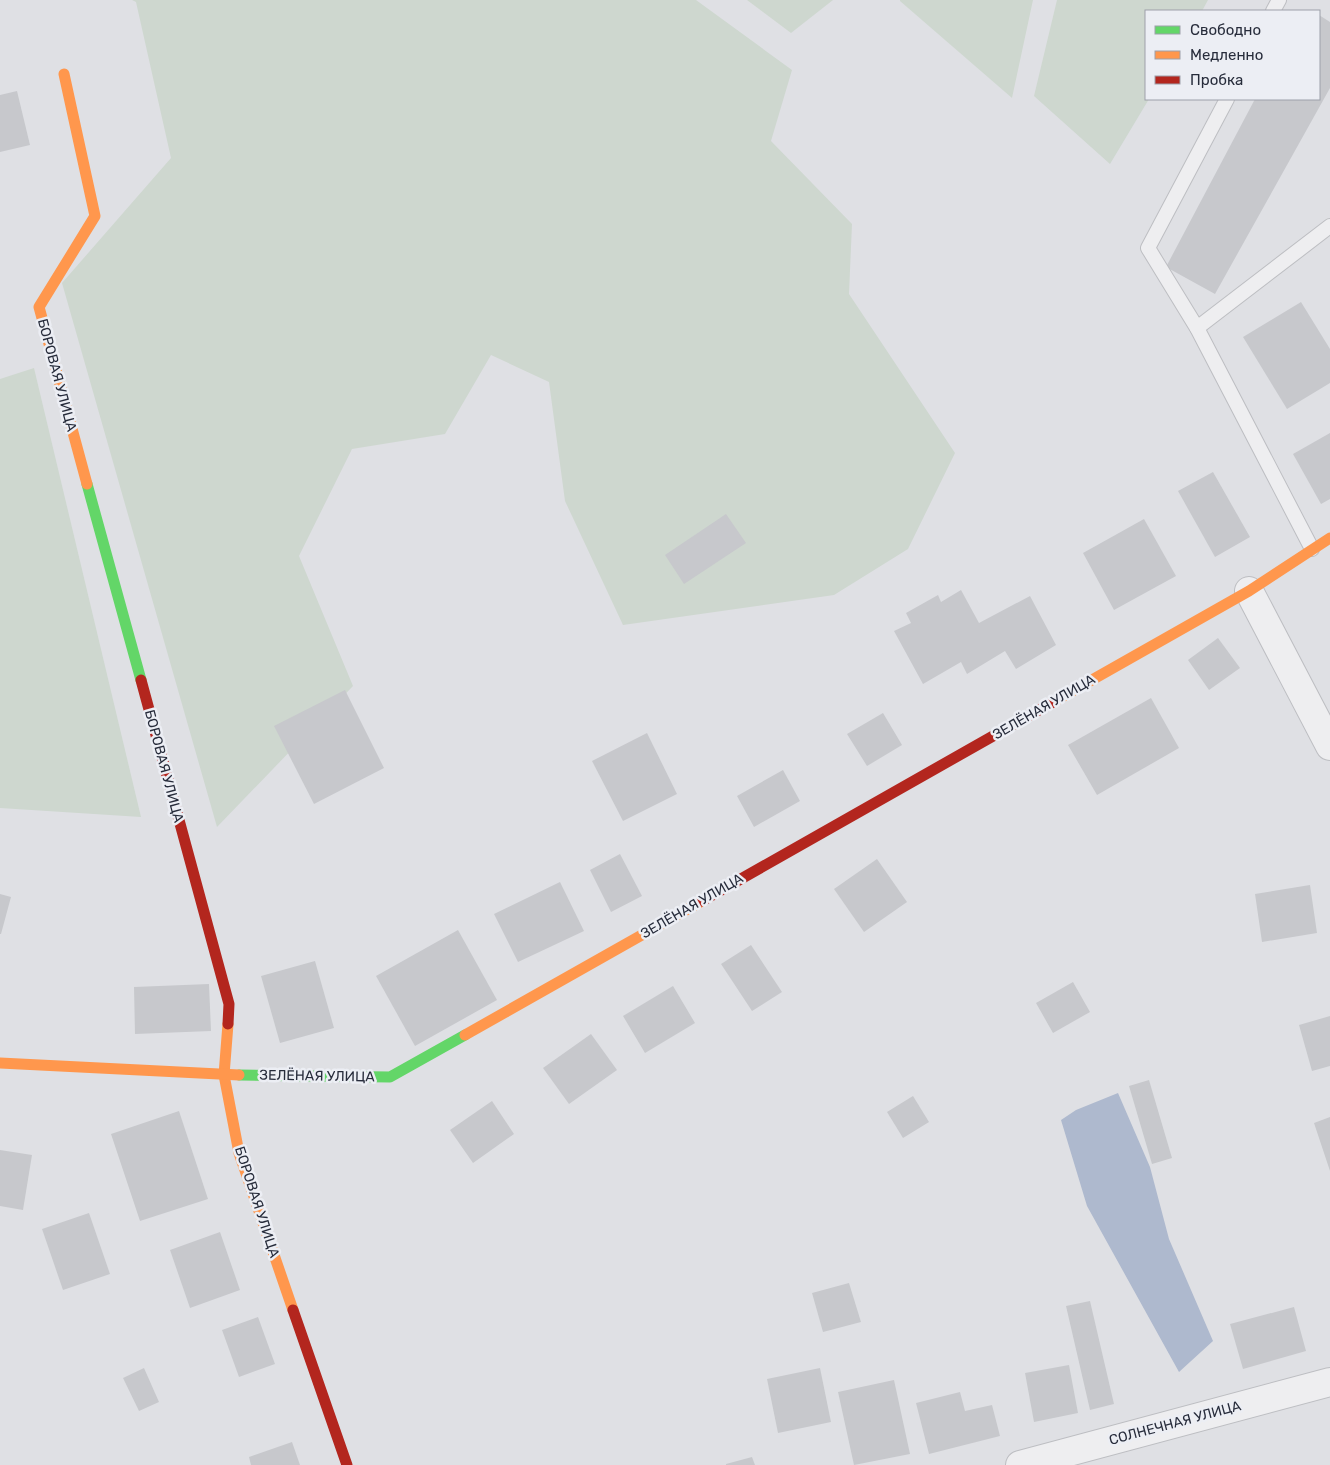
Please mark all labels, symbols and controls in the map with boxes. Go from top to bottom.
legend [1145,10,1320,100]
text: Свободно [1190,21,1261,39]
text: Медленно [1190,46,1263,64]
text: Пробка [1190,71,1243,89]
street label: БОРОВАЯ УЛИЦА [34,317,80,434]
street label: ЗЕЛЁНАЯ УЛИЦА [989,670,1099,743]
street label: БОРОВАЯ УЛИЦА [141,708,187,825]
street label: ЗЕЛЁНАЯ УЛИЦА [637,869,747,942]
street label: ЗЕЛЁНАЯ УЛИЦА [259,1065,375,1086]
street label: БОРОВАЯ УЛИЦА [231,1144,283,1260]
street label: СОЛНЕЧНАЯ УЛИЦА [1107,1397,1243,1449]

